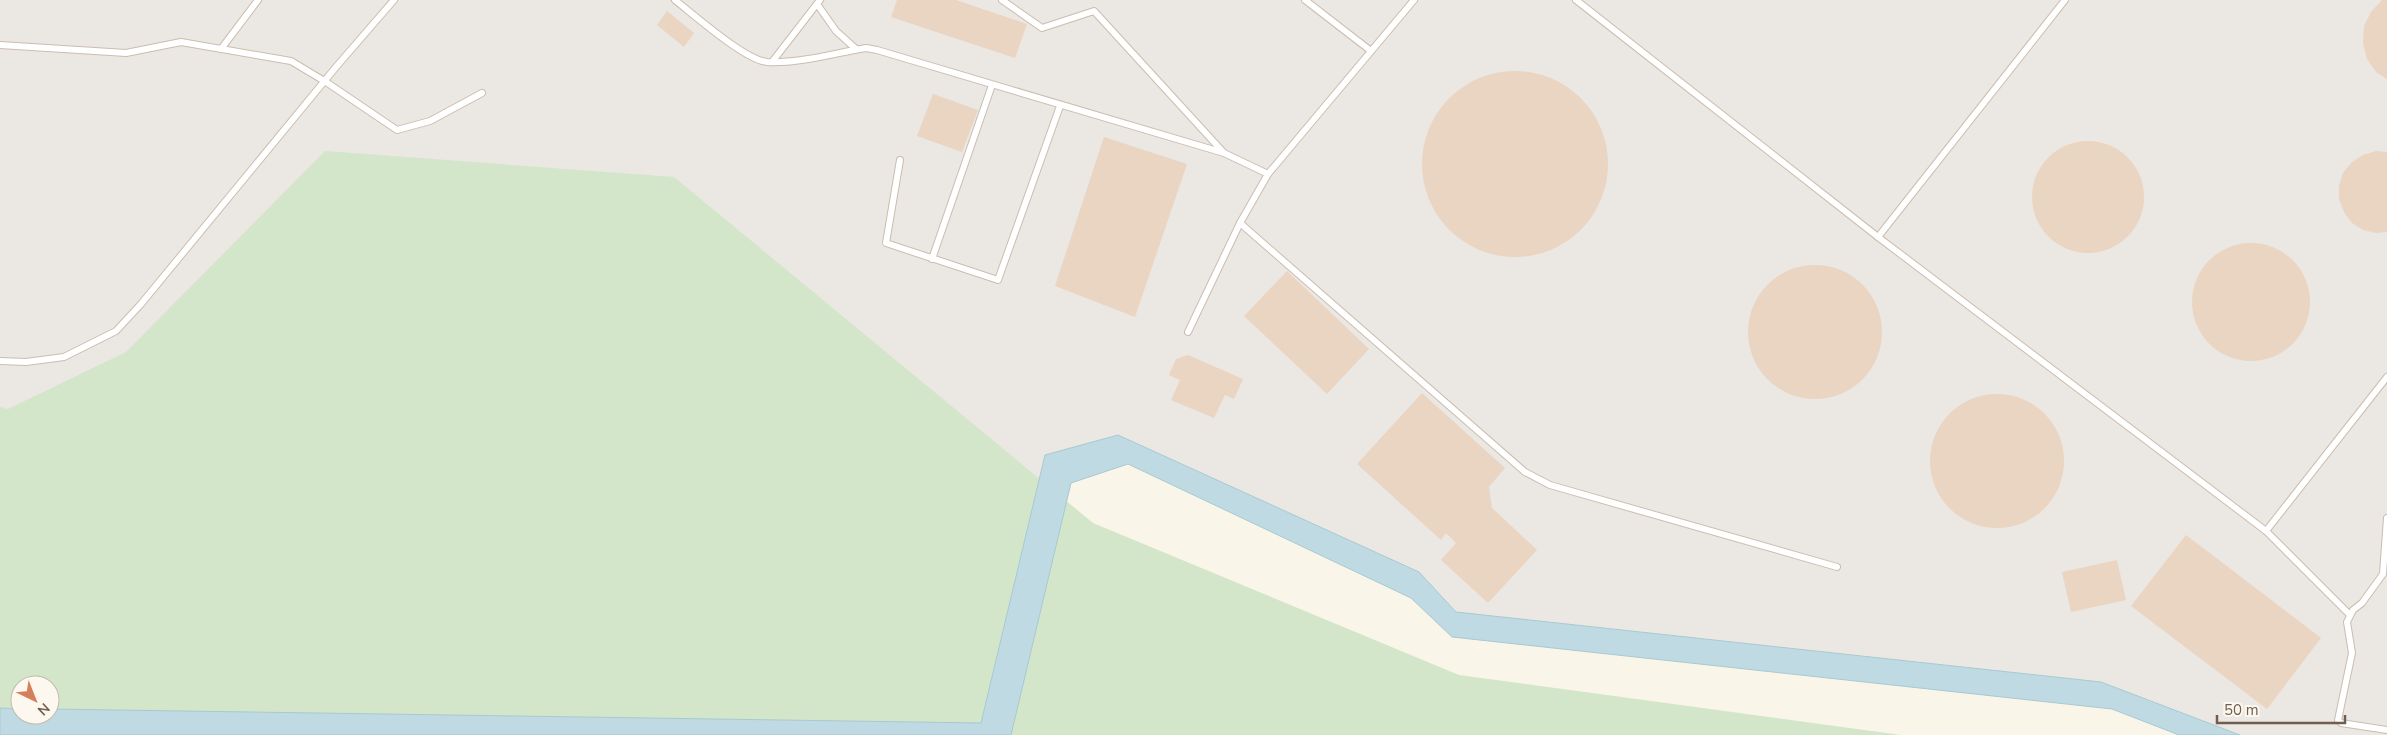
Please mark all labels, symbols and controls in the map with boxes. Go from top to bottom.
north arrow [10,675,60,725]
scale bar [2217,692,2344,724]
text: N [33,699,54,720]
text: 50 m [2224,700,2259,720]

